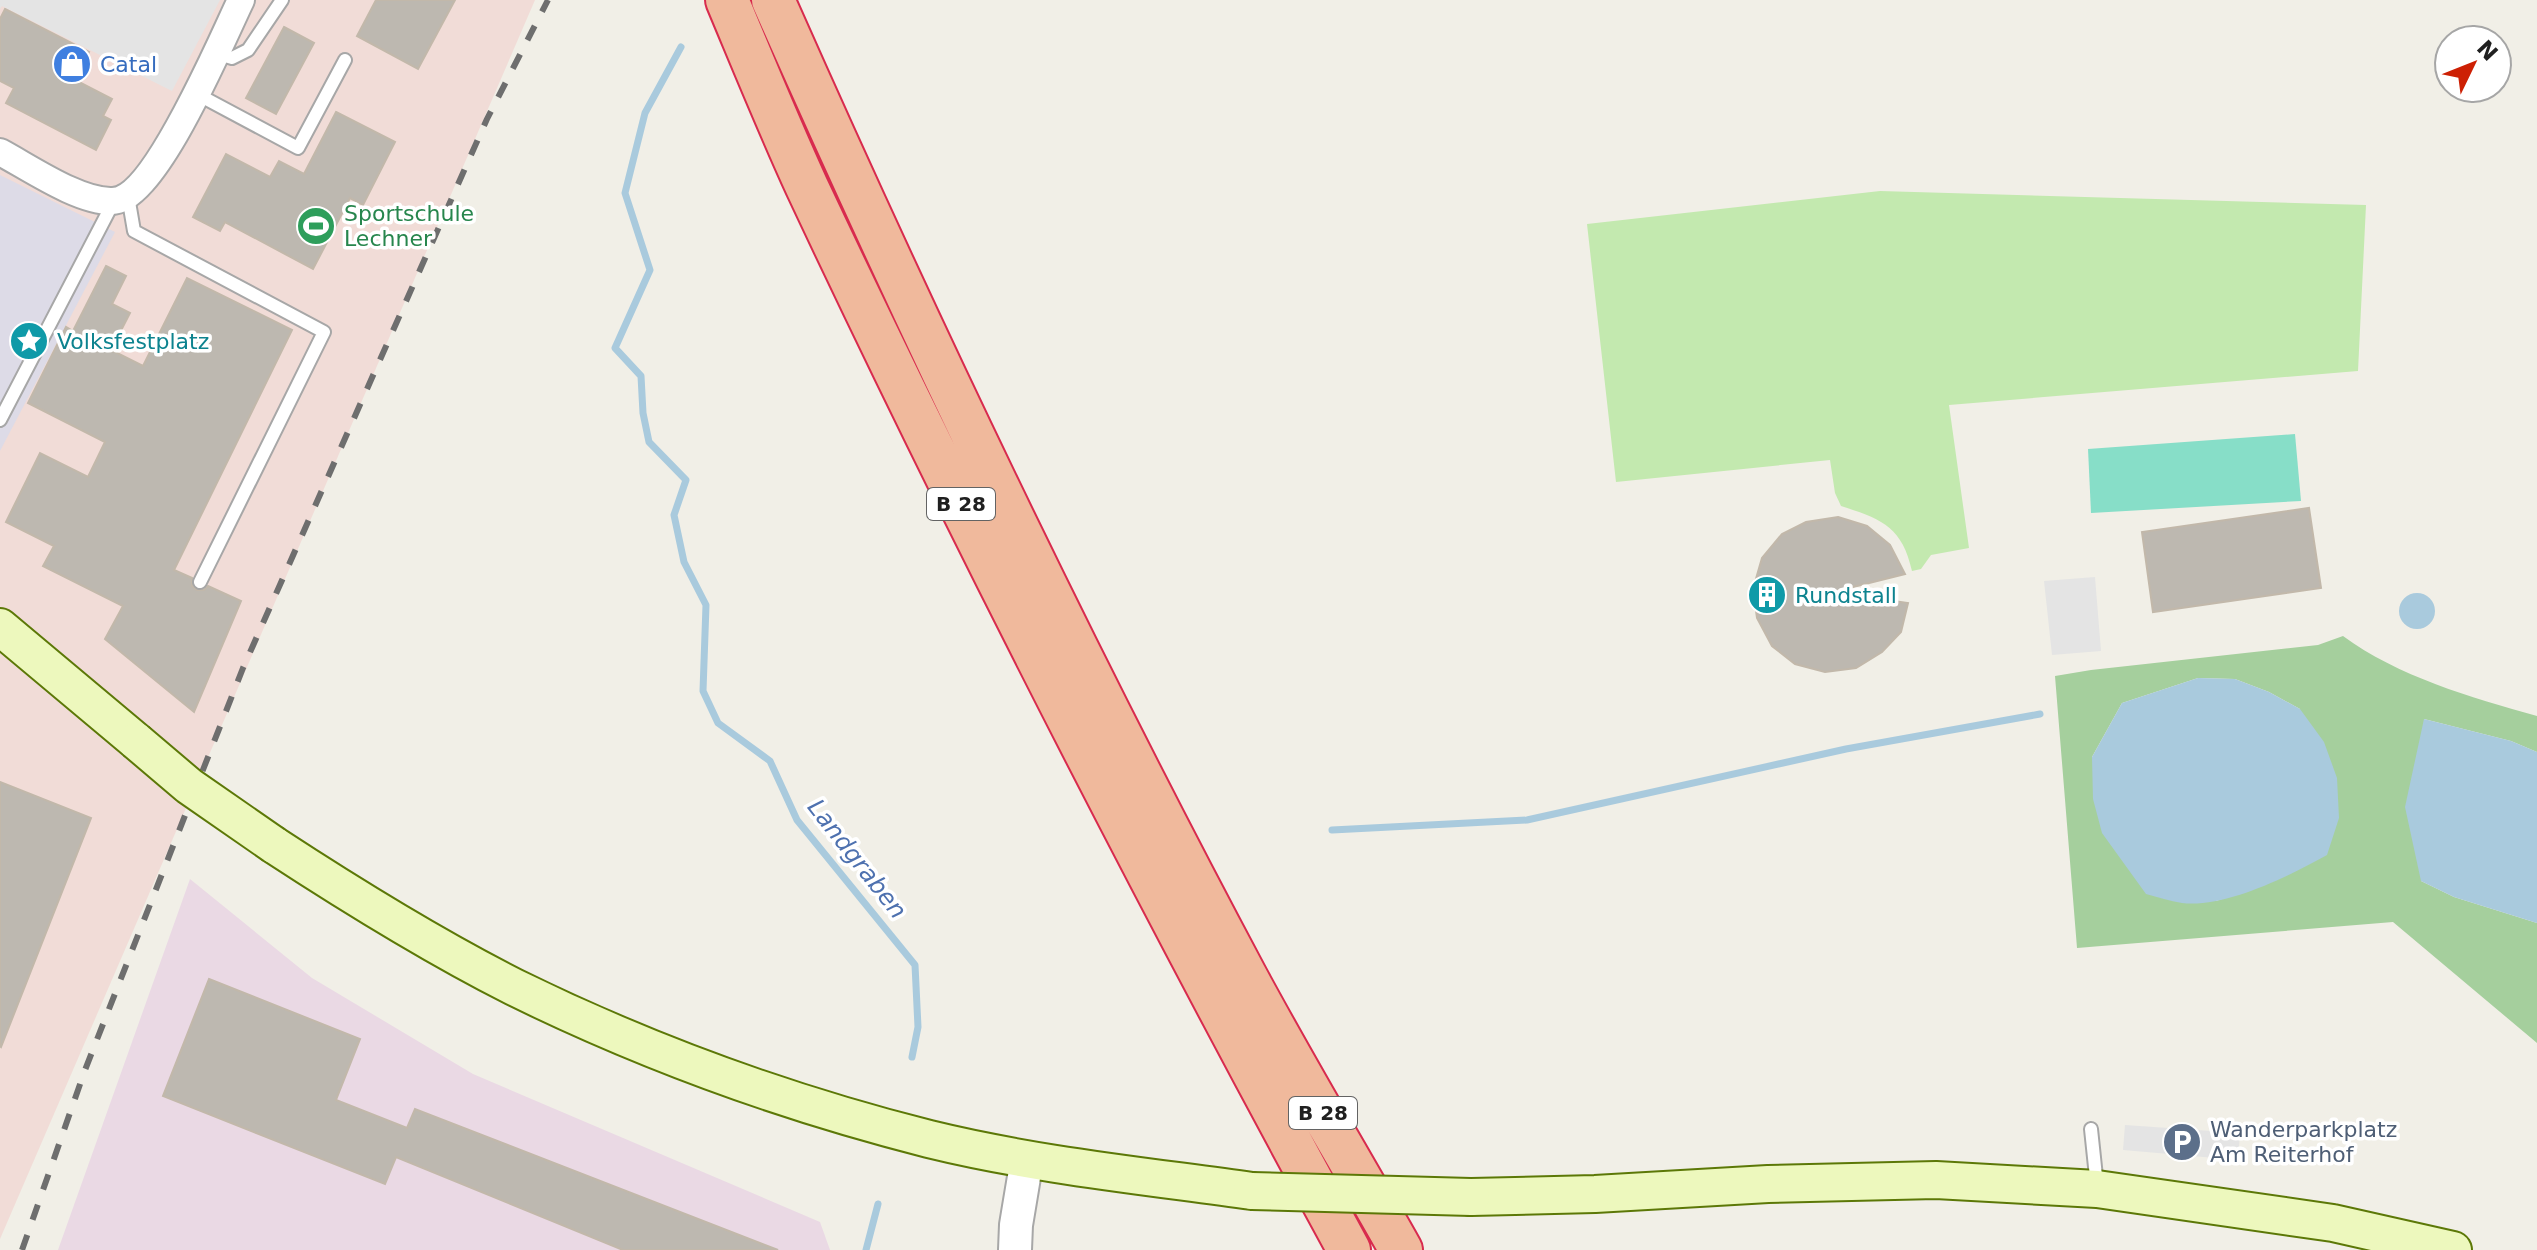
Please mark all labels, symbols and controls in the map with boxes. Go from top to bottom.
north arrow [2433,24,2513,104]
text: N [2472,35,2503,66]
shop icon: Catal [51,43,93,85]
place label: Catal [100,52,157,77]
place label: Sportschule Lechner [344,201,474,251]
sports icon: Sportschule Lechner [295,205,337,247]
place icon: Volksfestplatz [8,320,50,362]
place label: Volksfestplatz [57,329,209,354]
road number: B 28 [927,488,995,520]
building icon: Rundstall [1746,574,1788,616]
place label: Rundstall [1795,583,1897,608]
water label: Landgraben [802,794,912,924]
road number: B 28 [1289,1097,1357,1129]
place label: Wanderparkplatz Am Reiterhof [2210,1117,2397,1167]
parking icon: Wanderparkplatz Am Reiterhof [2161,1121,2203,1163]

